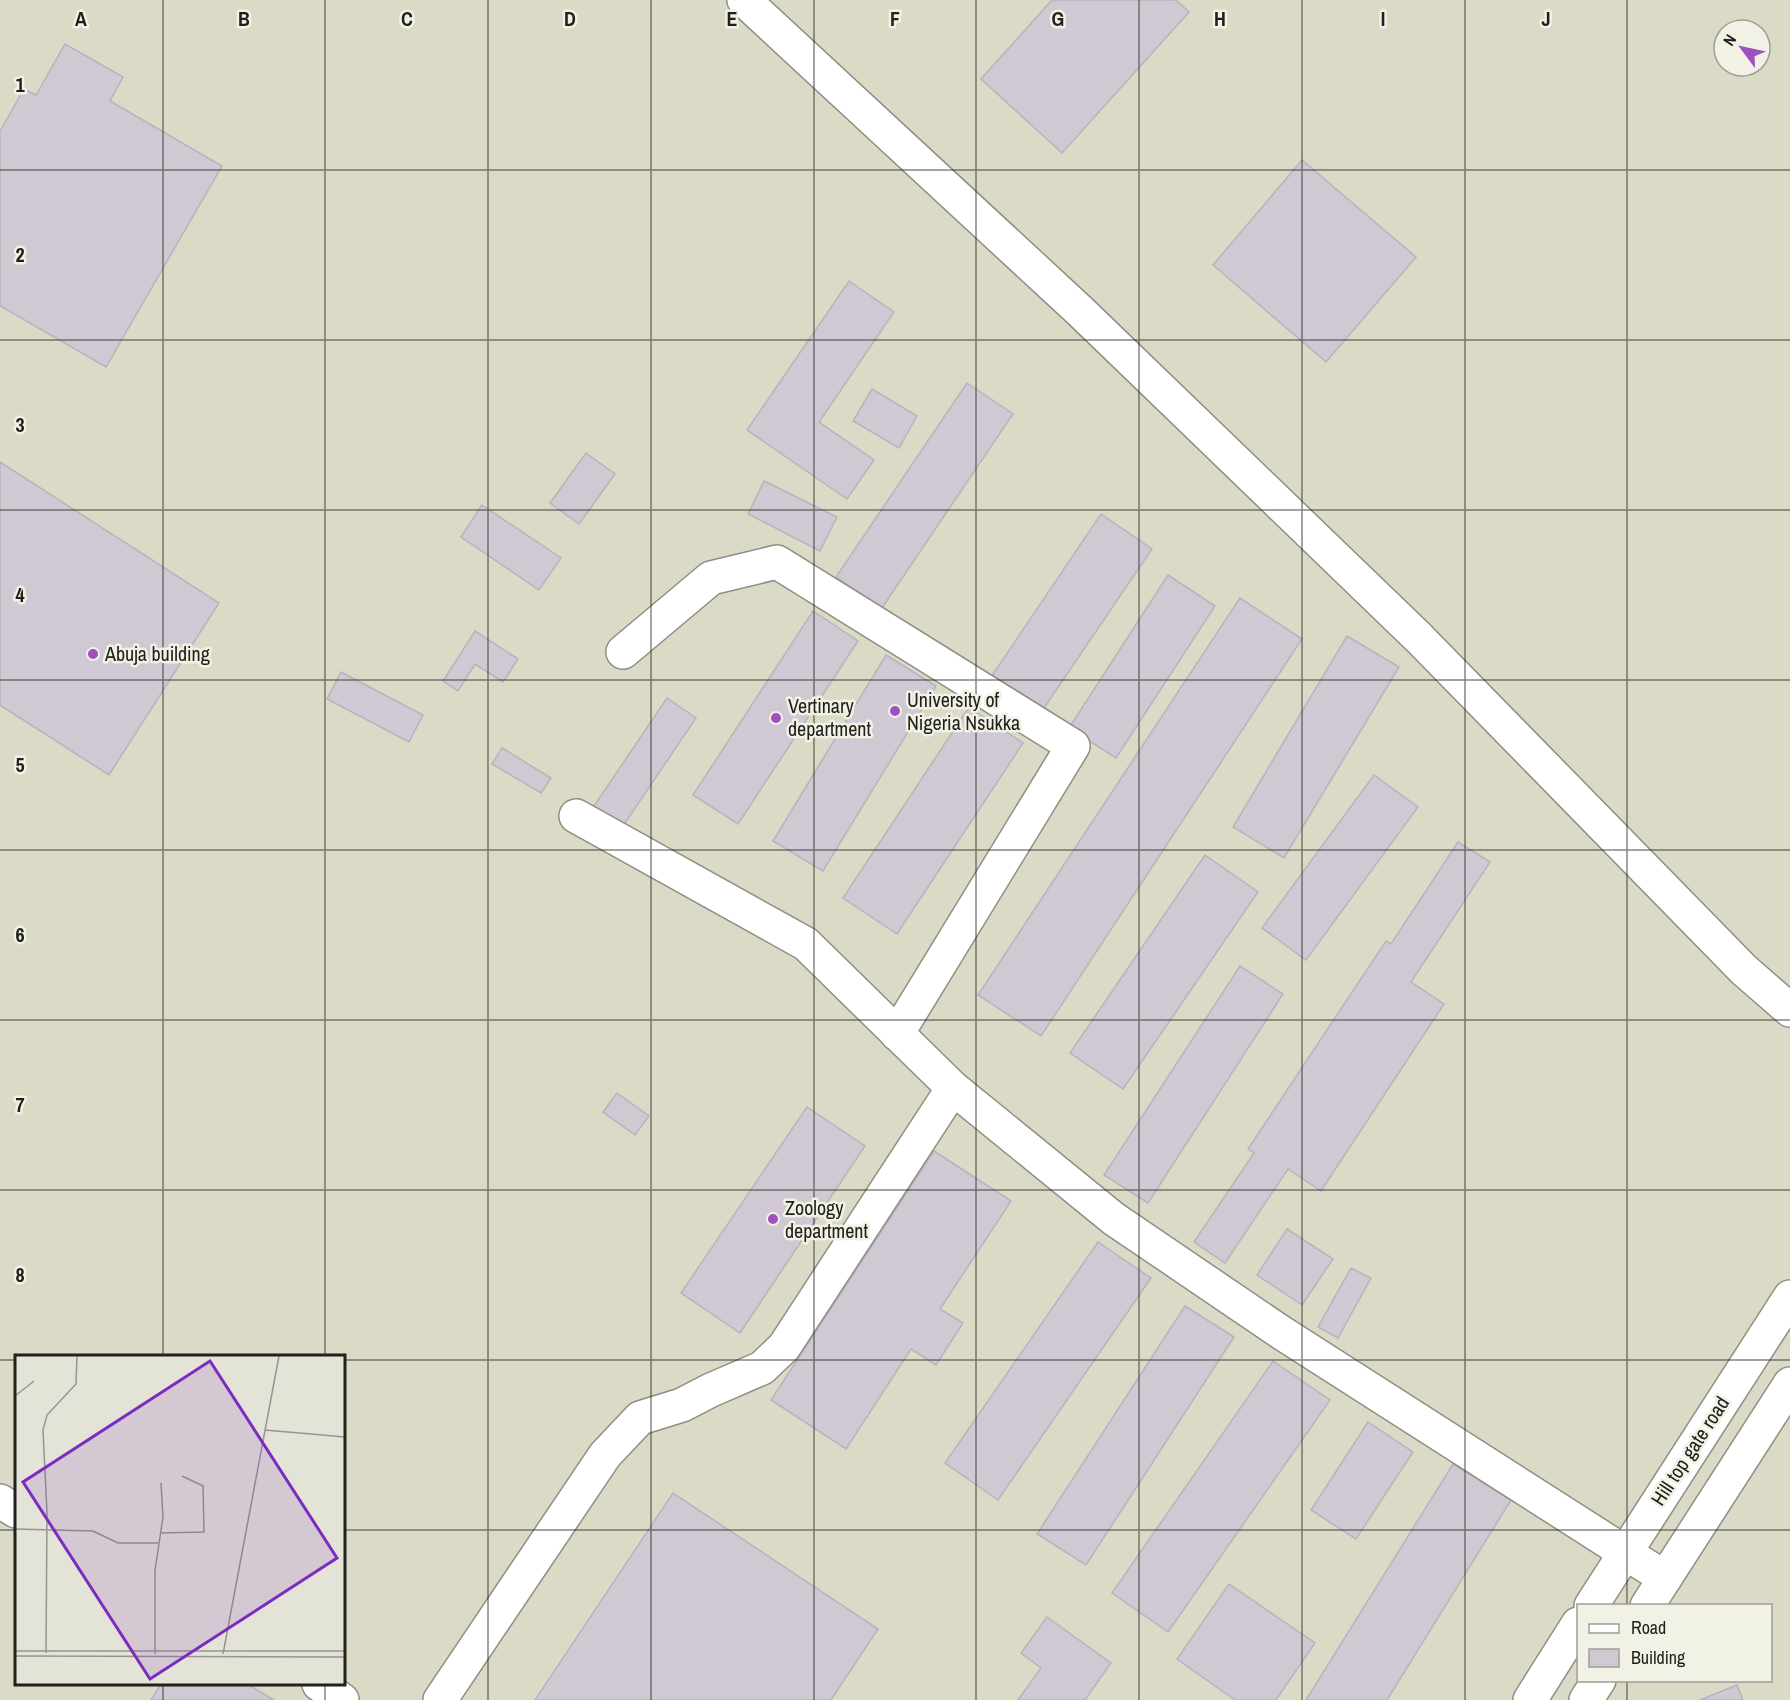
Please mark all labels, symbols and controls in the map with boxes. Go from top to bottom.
text: A [75,5,87,32]
text: B [238,5,250,32]
text: C [401,5,413,32]
text: D [564,5,576,32]
text: E [727,5,738,32]
text: F [890,5,900,32]
text: G [1052,5,1064,32]
text: H [1214,5,1226,32]
text: I [1381,5,1385,32]
text: J [1541,5,1551,32]
north arrow [1712,18,1772,78]
text: N [1718,30,1741,50]
text: 1 [15,71,25,98]
text: 2 [15,241,25,268]
text: 3 [15,411,25,438]
text: 4 [15,581,25,608]
place label: Abuja building [104,640,210,667]
marker: Abuja building [86,647,100,661]
place label: University of Nigeria Nsukka [907,686,1020,736]
place label: Vertinary department [788,692,871,742]
marker: University of Nigeria Nsukka [888,704,902,718]
marker: Vertinary department [769,711,783,725]
text: 5 [15,751,25,778]
text: 6 [15,921,25,948]
text: 7 [15,1091,25,1118]
place label: Zoology department [785,1194,868,1244]
marker: Zoology department [766,1212,780,1226]
text: 8 [15,1261,25,1288]
inset map [15,1355,345,1685]
street label: Hill top gate road [1644,1391,1735,1510]
legend [1577,1604,1772,1682]
text: Road [1631,1615,1666,1640]
text: Building [1631,1645,1686,1670]

